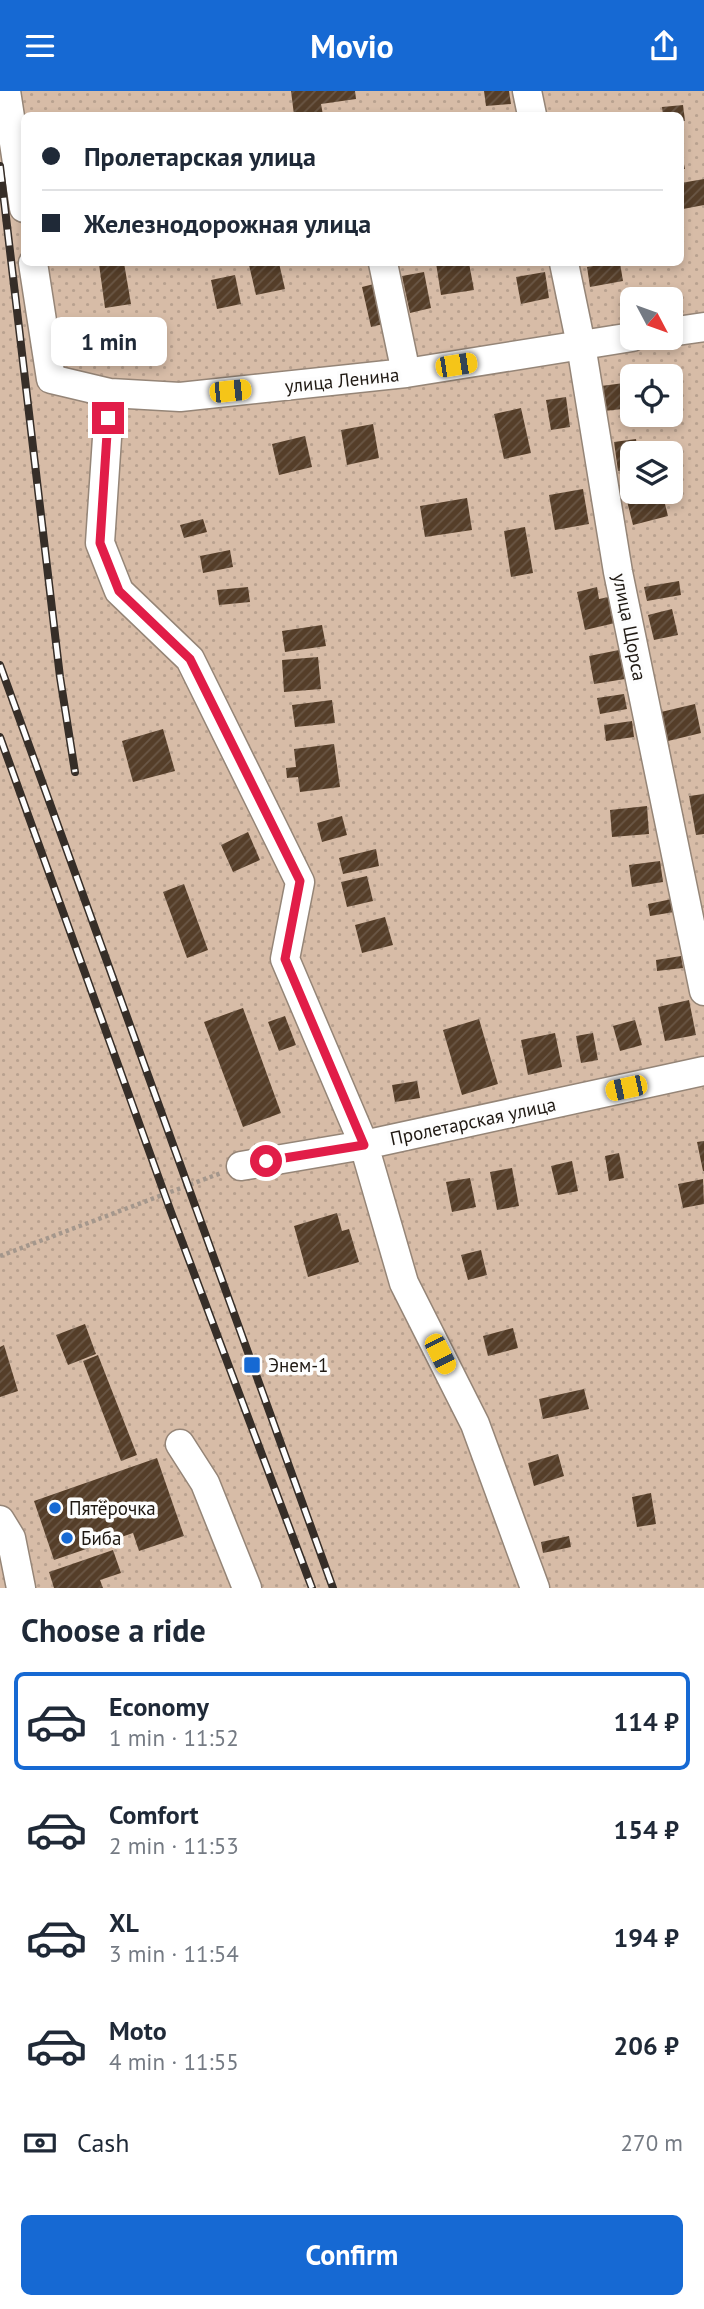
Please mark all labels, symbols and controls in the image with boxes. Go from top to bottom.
text: Movio [310,25,394,67]
icon: menu [21,27,59,65]
icon: share [645,27,683,65]
text: Пролетарская улица [84,140,316,173]
text: Железнодорожная улица [84,207,371,240]
north arrow [620,287,682,350]
map controls [620,287,683,504]
callout: 1 min [50,317,166,365]
text: 1 min [81,327,137,356]
car [434,351,479,379]
street label: улица Ленина [284,362,400,398]
button: locate [620,364,683,427]
car [209,378,252,404]
route end [92,402,124,434]
button: layers [620,441,683,504]
street label: улица Щорса [608,571,652,683]
car [604,1073,649,1103]
street label: Пролетарская улица [388,1092,558,1150]
route start [250,1145,282,1177]
car [422,1331,459,1377]
place label: Энем-1 [268,1353,328,1377]
marker: Энем-1 [242,1355,262,1375]
place label: Пятёрочка [69,1496,156,1520]
marker: Пятёрочка [47,1500,63,1516]
place label: Биба [81,1526,121,1550]
marker: Биба [59,1530,75,1546]
text: Choose a ride [21,1609,206,1651]
icon: car [25,1690,88,1753]
text: Economy [109,1690,209,1723]
text: 114 ₽ [613,1705,679,1738]
text: 1 min · 11:52 [109,1723,239,1752]
icon: car [25,1798,88,1861]
text: Comfort [109,1798,199,1831]
text: 154 ₽ [613,1813,679,1846]
text: 2 min · 11:53 [109,1831,239,1860]
icon: car [25,1906,88,1969]
text: XL [109,1906,139,1939]
text: 194 ₽ [613,1921,679,1954]
text: 3 min · 11:54 [109,1939,239,1968]
icon: car [25,2014,88,2077]
text: Moto [109,2014,167,2047]
text: 206 ₽ [613,2029,679,2062]
text: 4 min · 11:55 [109,2047,239,2076]
icon: cash [21,2124,59,2162]
text: Cash [77,2126,129,2159]
text: 270 m [621,2128,683,2157]
button: Confirm [21,2215,683,2295]

